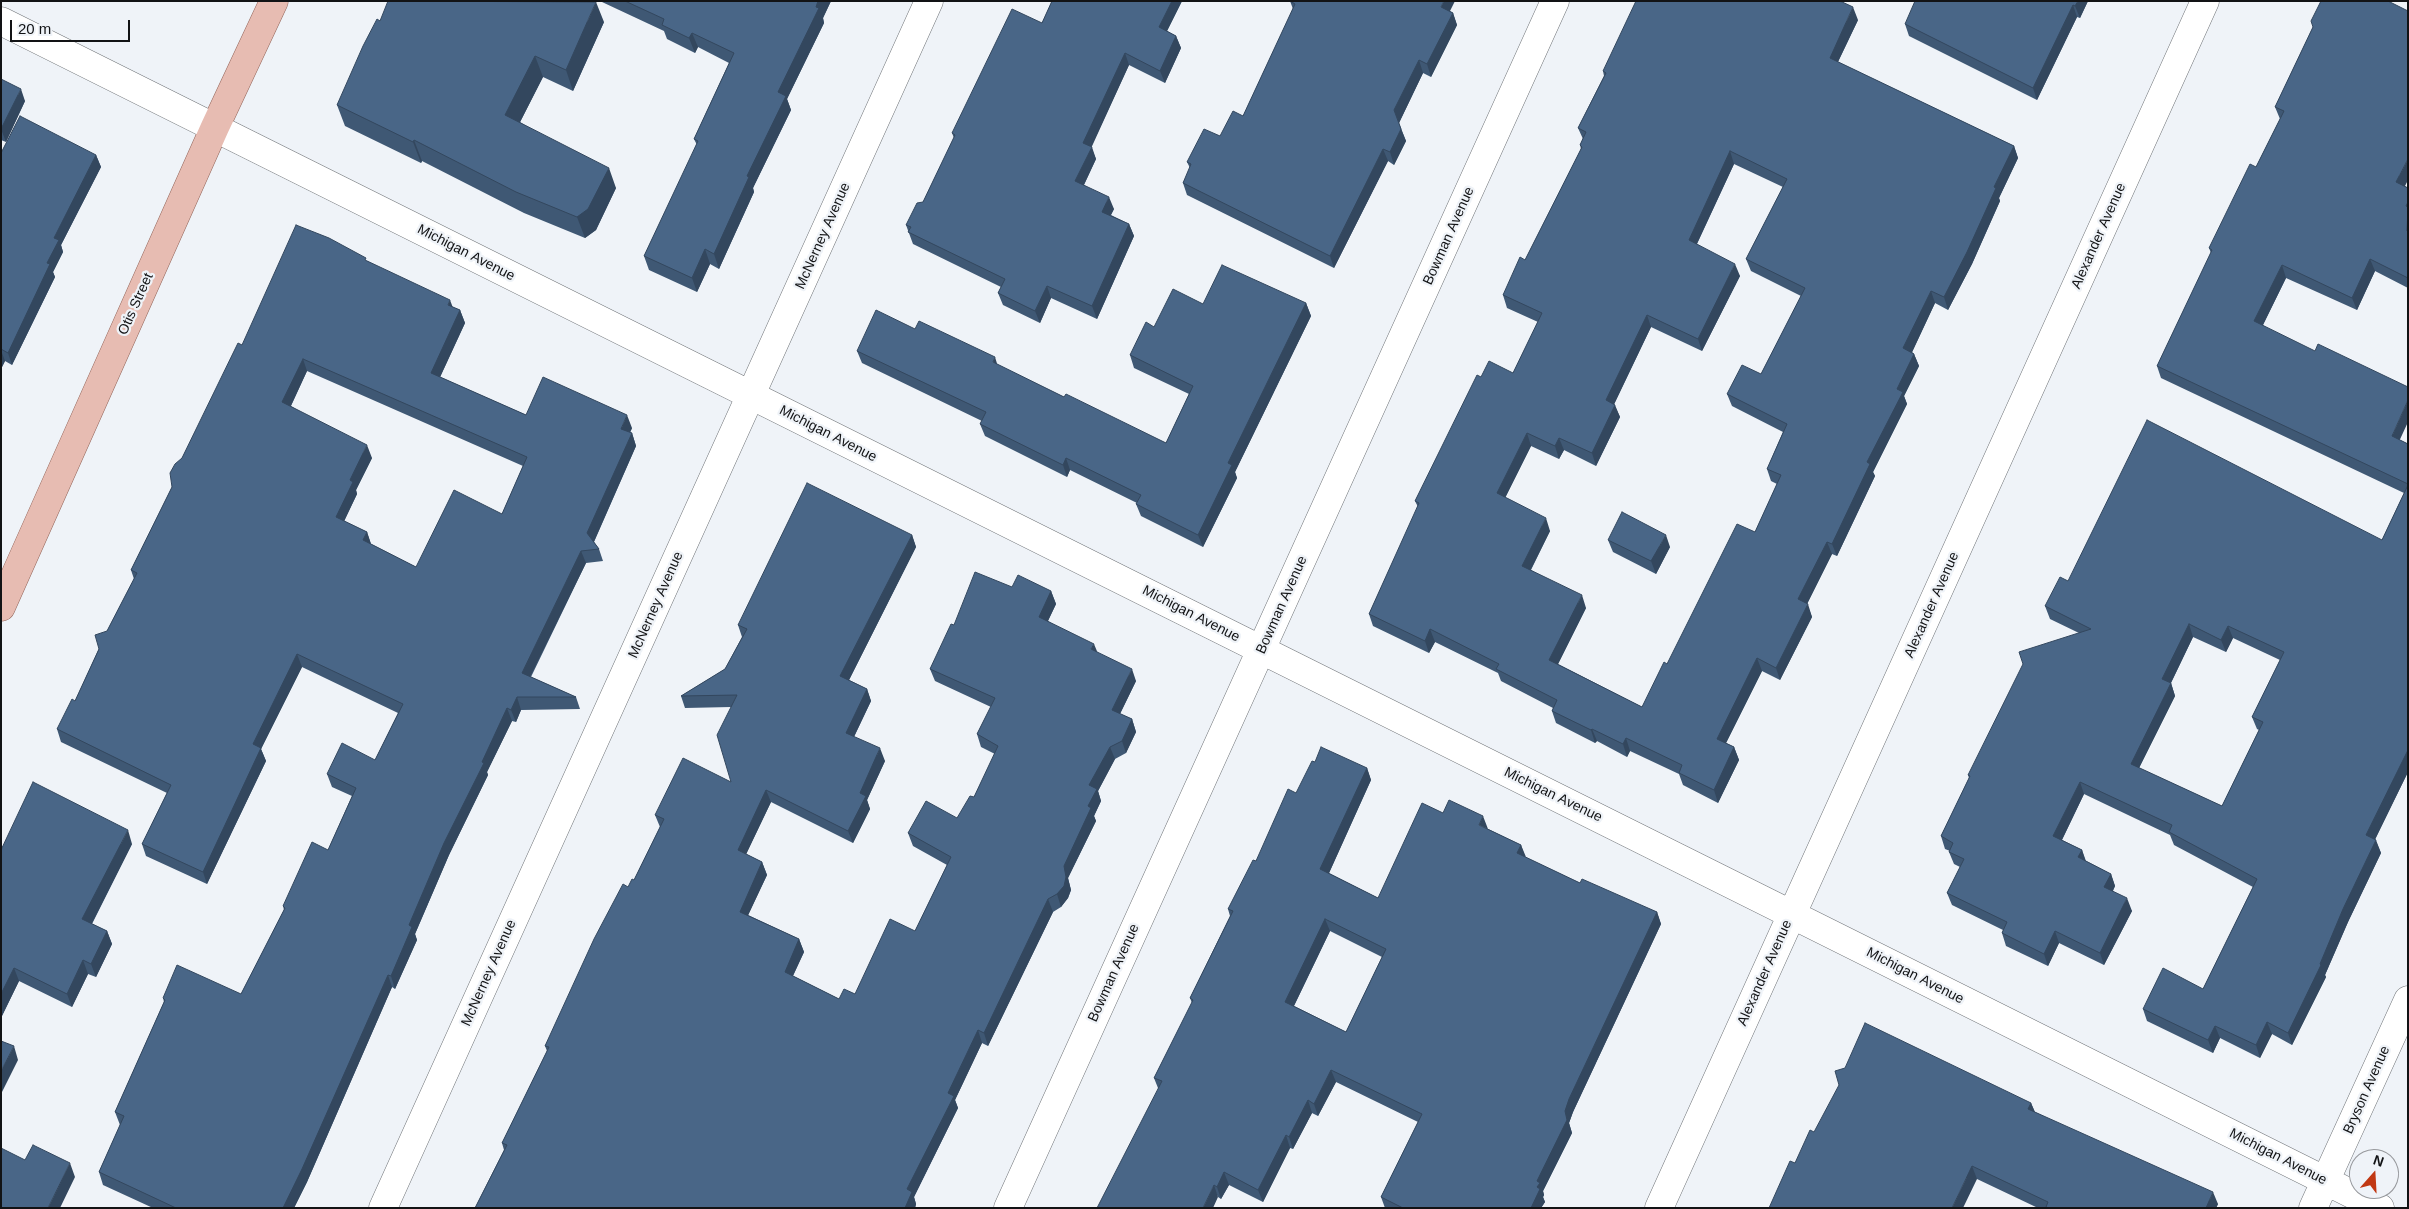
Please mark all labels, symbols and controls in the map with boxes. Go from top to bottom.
scale bar [12,10,132,42]
text: 20 m [18,20,51,37]
street label: McNerney Avenue [792,180,854,292]
street label: Alexander Avenue [2068,180,2130,292]
street label: Bowman Avenue [1420,184,1478,288]
street label: Michigan Avenue [414,221,518,285]
street label: Otis Street [115,270,157,338]
street label: Michigan Avenue [776,402,880,466]
street label: McNerney Avenue [625,549,687,661]
street label: Alexander Avenue [1901,549,1963,661]
street label: Bowman Avenue [1253,553,1311,657]
street label: Michigan Avenue [1139,582,1243,646]
street label: Michigan Avenue [1501,764,1605,826]
street label: McNerney Avenue [458,917,520,1029]
street label: Alexander Avenue [1734,917,1796,1029]
street label: Bowman Avenue [1085,921,1143,1025]
street label: Michigan Avenue [1863,944,1967,1008]
street label: Bryson Avenue [2340,1043,2394,1137]
street label: Michigan Avenue [2226,1125,2330,1189]
north arrow [2349,1149,2399,1199]
text: N [2371,1152,2386,1170]

